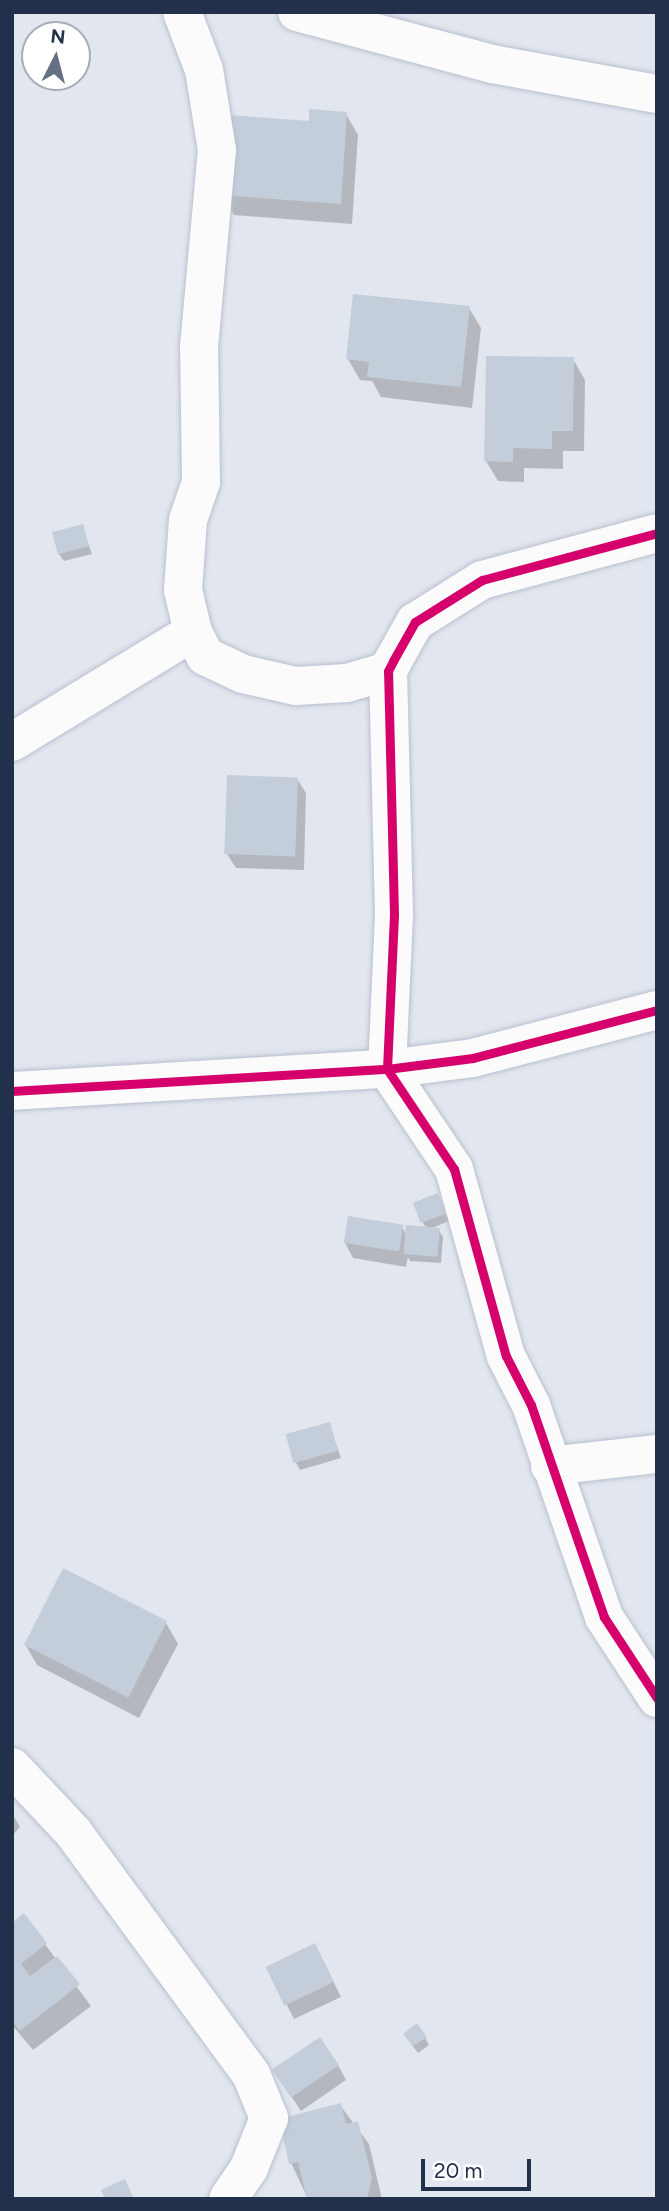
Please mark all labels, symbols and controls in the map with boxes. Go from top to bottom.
north arrow [21,21,91,91]
text: N [50,24,67,49]
scale bar [424,2144,534,2188]
text: 20 m [434,2158,482,2183]

